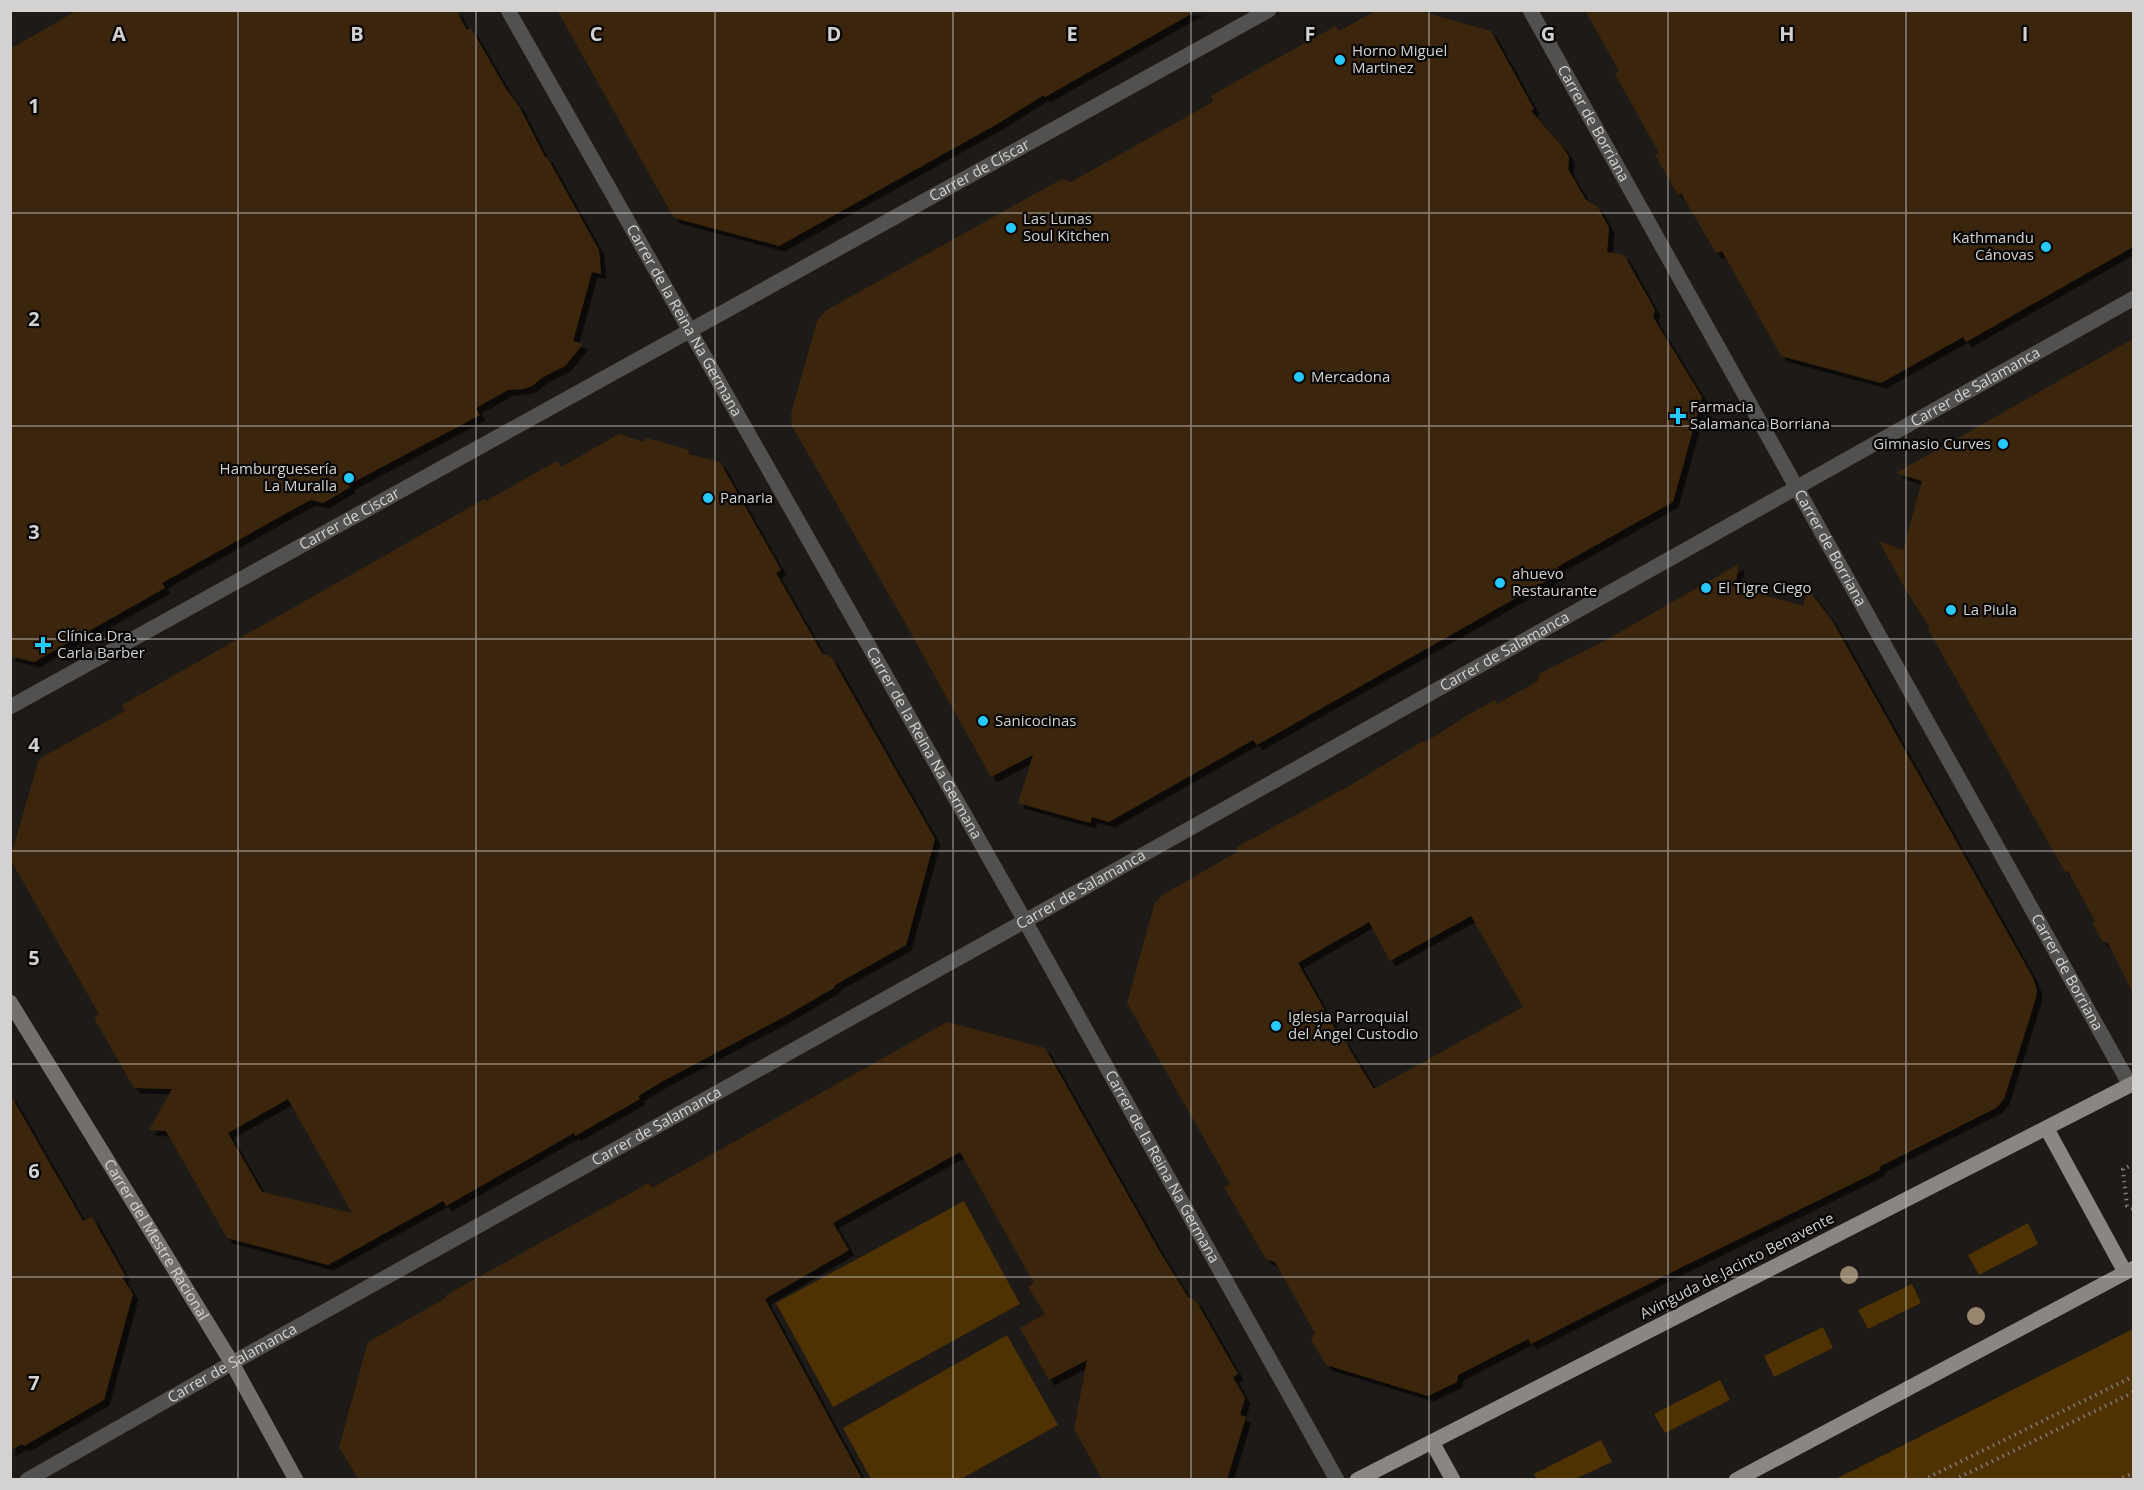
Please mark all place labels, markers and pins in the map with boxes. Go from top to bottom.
place label: Horno Miguel Martinez [1352,40,1447,77]
marker: Horno Miguel Martinez [1333,53,1347,67]
place label: Las Lunas Soul Kitchen [1023,208,1109,245]
marker: Las Lunas Soul Kitchen [1004,221,1018,235]
place label: Kathmandu Cánovas [1952,227,2034,264]
marker: Kathmandu Cánovas [2039,240,2053,254]
place label: Mercadona [1311,366,1390,386]
marker: Mercadona [1292,370,1306,384]
place label: Farmacia Salamanca Borriana [1690,396,1830,433]
marker: Farmacia Salamanca Borriana [1671,409,1685,423]
place label: Gimnasio Curves [1873,433,1991,453]
marker: Gimnasio Curves [1996,437,2010,451]
place label: Hamburguesería La Muralla [220,458,337,495]
marker: Hamburguesería La Muralla [342,471,356,485]
place label: Panaria [720,487,773,507]
marker: Panaria [701,491,715,505]
place label: ahuevo Restaurante [1512,563,1597,600]
marker: ahuevo Restaurante [1493,576,1507,590]
place label: El Tigre Ciego [1718,577,1812,597]
marker: El Tigre Ciego [1699,581,1713,595]
place label: La Piula [1963,599,2017,619]
marker: La Piula [1944,603,1958,617]
place label: Clínica Dra. Carla Barber [57,625,145,662]
marker: Clínica Dra. Carla Barber [34,636,52,654]
place label: Sanicocinas [995,710,1076,730]
marker: Sanicocinas [976,714,990,728]
place label: Iglesia Parroquial del Ángel Custodio [1288,1006,1418,1043]
marker: Iglesia Parroquial del Ángel Custodio [1269,1019,1283,1033]

